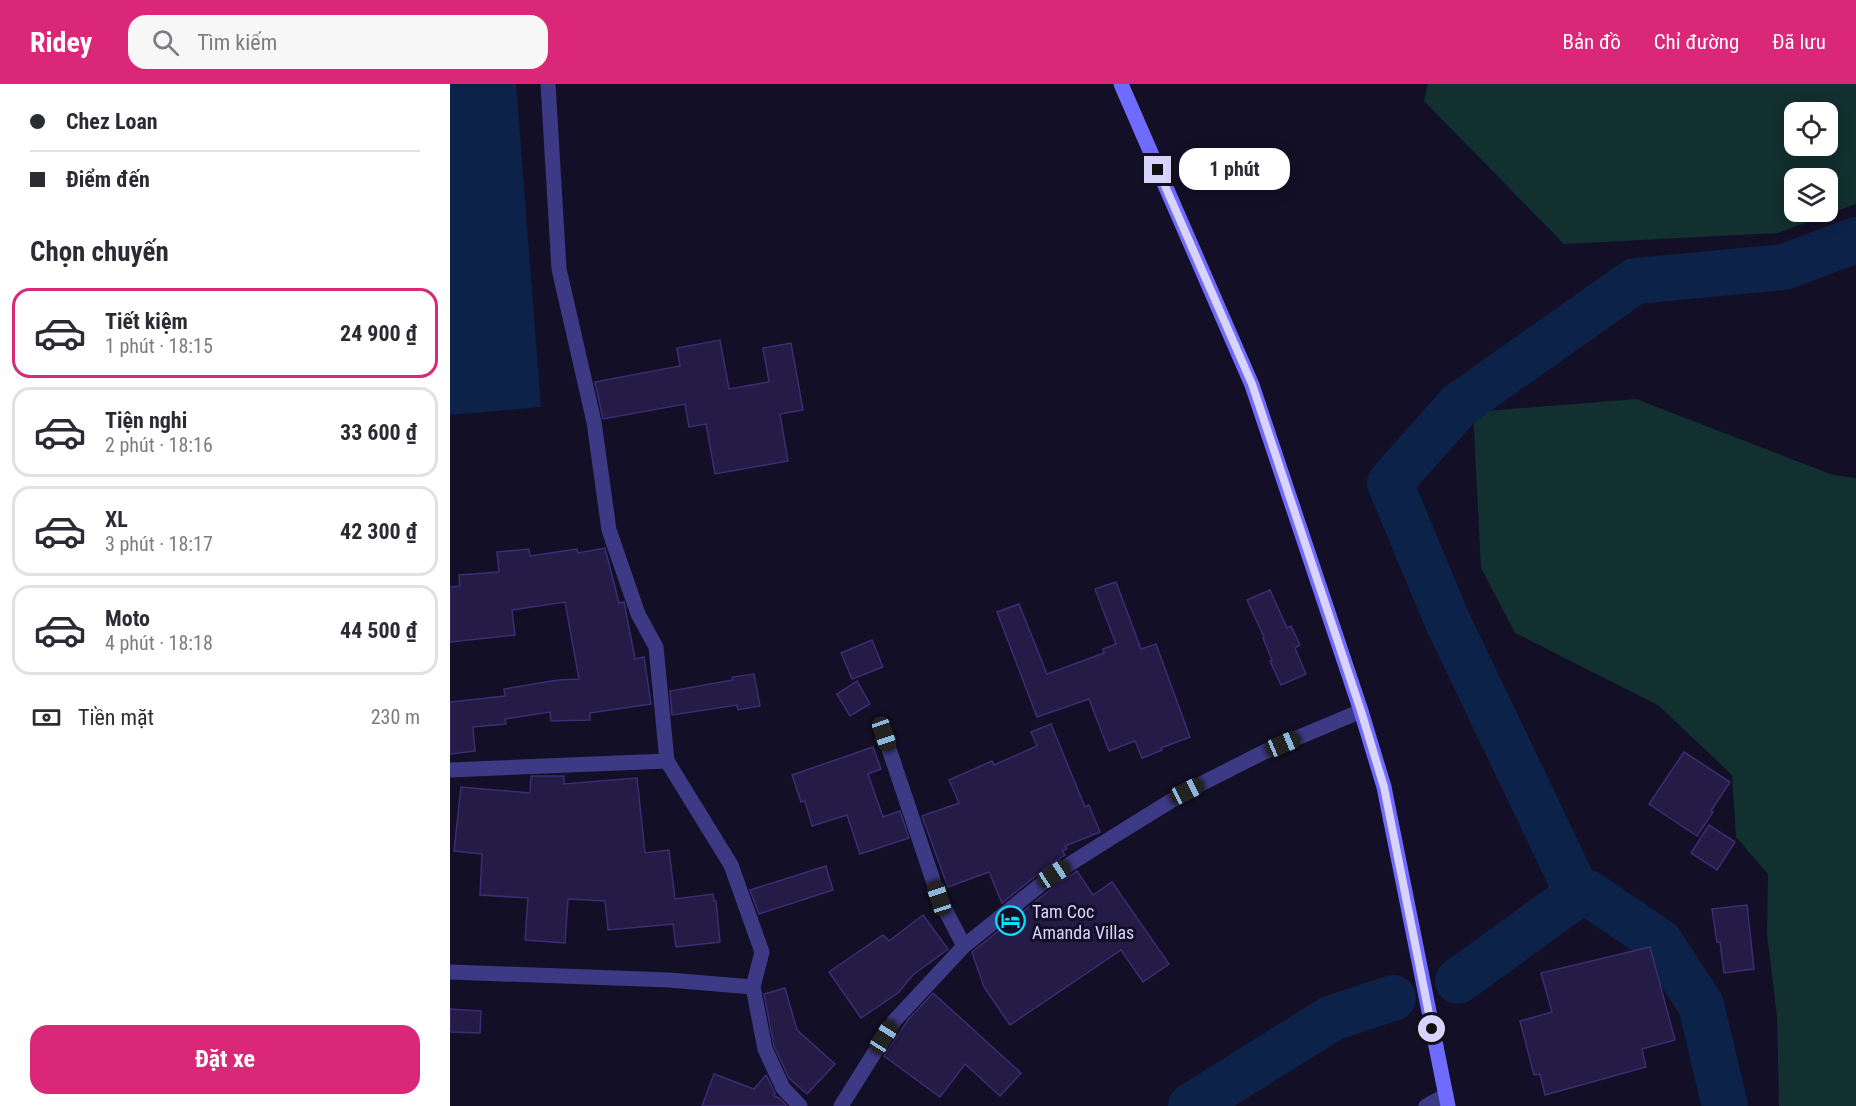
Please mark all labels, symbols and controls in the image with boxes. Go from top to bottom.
search box [128,15,548,69]
text: Ridey [30,26,92,59]
icon: search [149,26,182,59]
text: Tìm kiếm [197,30,277,55]
text: Bản đồ [1563,30,1621,54]
text: Chỉ đường [1654,30,1739,54]
text: Đã lưu [1772,30,1826,54]
map controls [1784,102,1838,222]
button: locate [1784,102,1838,156]
text: Chez Loan [66,109,158,134]
callout: 1 phút [1179,149,1290,191]
route end [1144,156,1171,183]
text: 1 phút [1209,157,1260,181]
text: Điểm đến [66,167,150,192]
button: layers [1784,168,1838,222]
text: Chọn chuyến [30,236,169,268]
icon: car [33,306,87,360]
text: Tiết kiệm [105,309,188,334]
text: 24 900 ₫ [340,321,417,346]
text: 1 phút · 18:15 [105,334,213,358]
icon: car [33,405,87,459]
text: Tiện nghi [105,408,187,433]
text: 33 600 ₫ [340,420,417,445]
text: 2 phút · 18:16 [105,433,213,457]
icon: car [33,504,87,558]
text: XL [105,507,128,532]
text: 42 300 ₫ [340,519,417,544]
text: 3 phút · 18:17 [105,532,213,556]
icon: car [33,603,87,657]
text: Moto [105,606,150,631]
text: 44 500 ₫ [340,618,417,643]
text: 4 phút · 18:18 [105,631,213,655]
icon: cash [30,701,63,734]
text: Tiền mặt [78,705,154,730]
text: 230 m [371,705,420,729]
car [870,714,898,754]
car [1263,729,1303,759]
car [1167,775,1207,807]
car [1034,857,1074,891]
car [925,878,953,918]
place label: Tam Coc Amanda Villas [1032,901,1134,943]
hotel icon: Tam Coc Amanda Villas [995,905,1027,937]
route start [1418,1015,1445,1042]
car [867,1017,901,1057]
button: Đặt xe [30,1025,420,1094]

